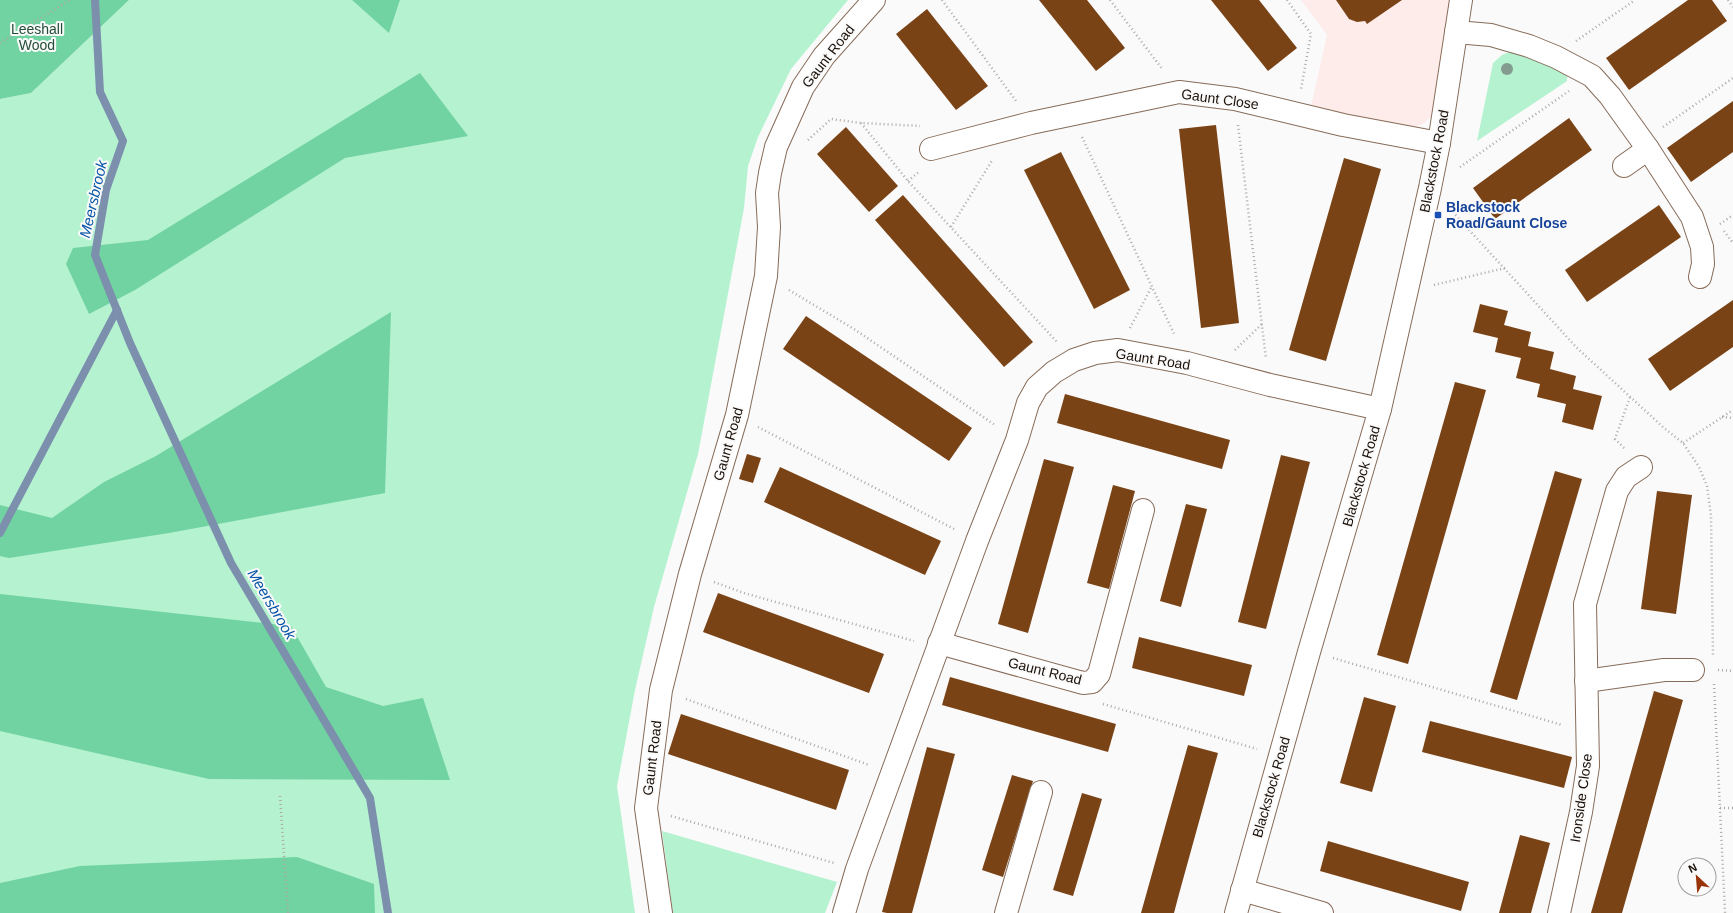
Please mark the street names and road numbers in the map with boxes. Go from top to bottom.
street label: Gaunt Road [798,21,858,91]
street label: Gaunt Close [1180,86,1260,112]
street label: Blackstock Road [1416,108,1452,214]
street label: Gaunt Road [1114,345,1192,373]
street label: Gaunt Road [710,406,746,482]
street label: Blackstock Road [1339,424,1383,528]
street label: Gaunt Road [1006,654,1084,688]
street label: Gaunt Road [639,720,665,796]
street label: Blackstock Road [1249,735,1293,839]
street label: Ironside Close [1567,752,1595,843]

